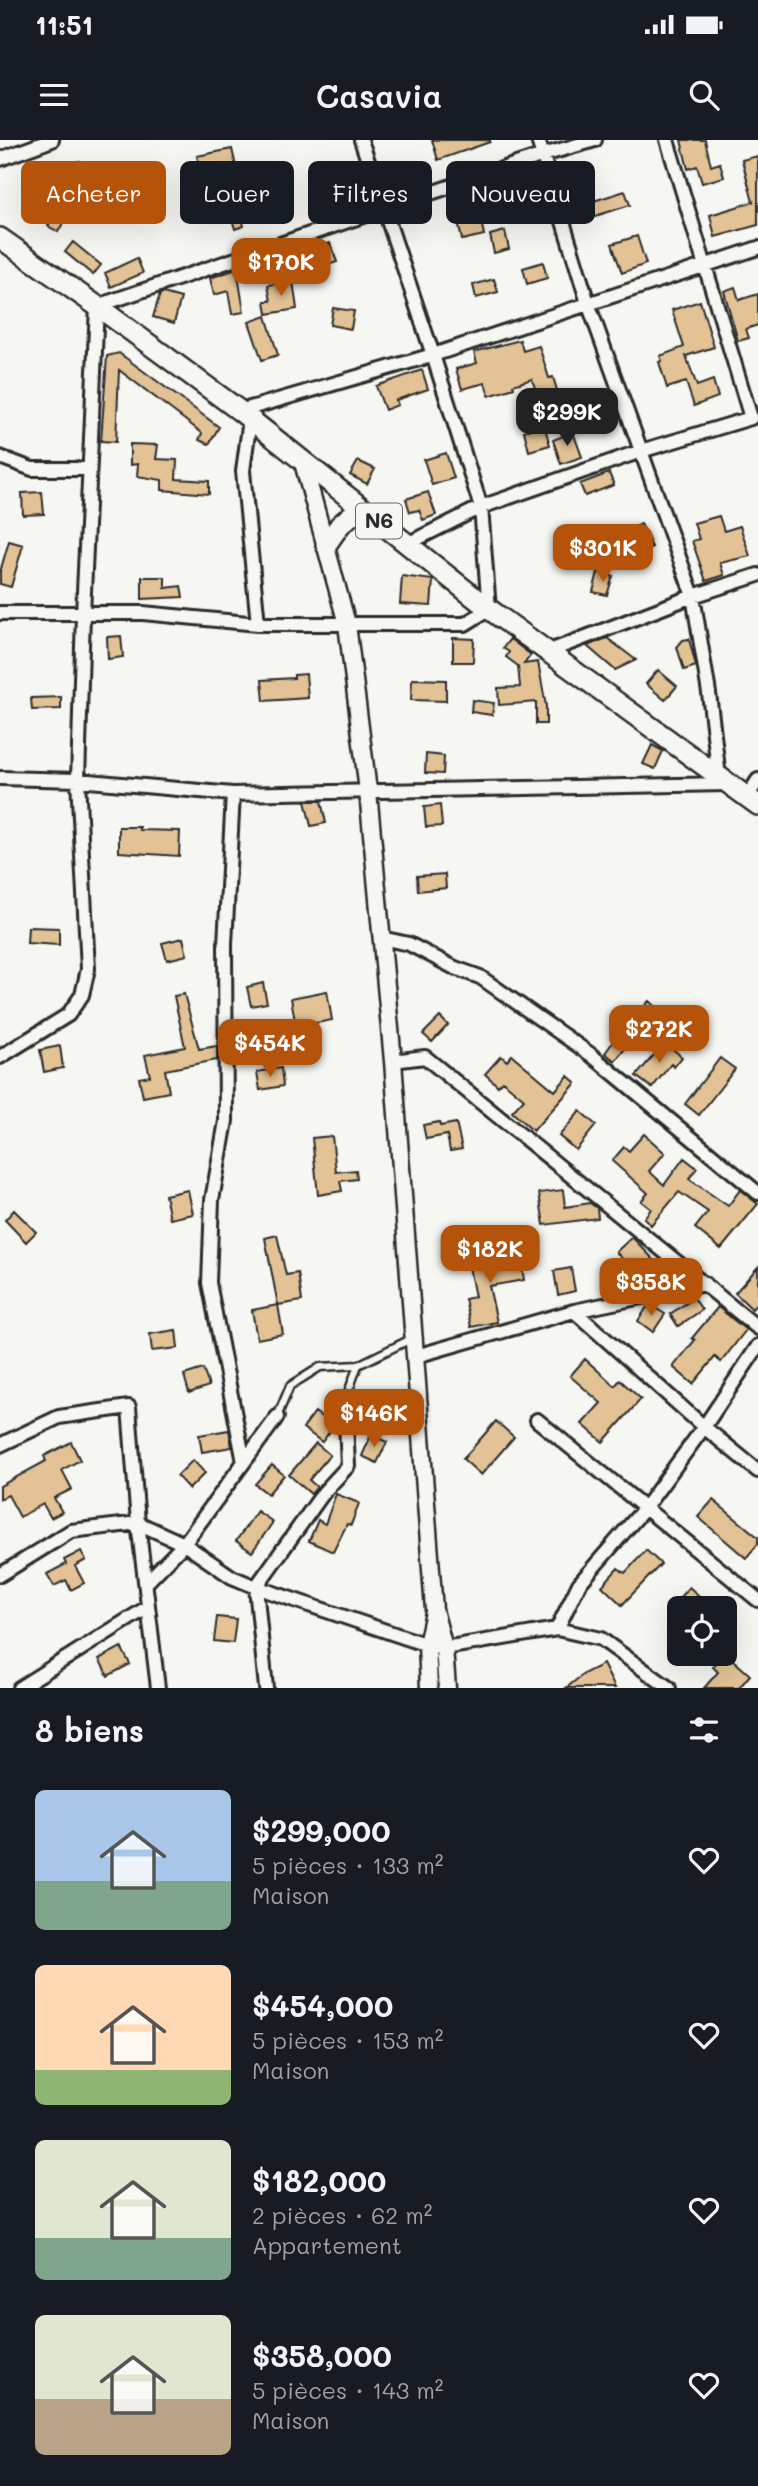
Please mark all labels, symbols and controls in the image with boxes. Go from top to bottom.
text: 11:51 [35,8,93,42]
text: Casavia [316,74,442,116]
icon: menu [35,76,73,114]
icon: search [685,76,723,114]
chip: Acheter [21,161,166,224]
chip: Louer [180,161,294,224]
chip: Filtres [308,161,432,224]
chip: Nouveau [446,161,595,224]
pin: $170K [232,239,330,298]
text: $170K [247,246,315,276]
pin: $299K [518,388,616,448]
text: $299K [532,396,602,426]
road number: N6 [356,504,402,538]
pin: $301K [554,524,652,584]
text: $301K [569,532,637,562]
pin: $272K [610,1006,708,1065]
text: $272K [625,1013,693,1043]
pin: $454K [221,1020,319,1079]
text: $454K [234,1027,306,1057]
pin: $182K [441,1226,539,1285]
text: $182K [457,1233,523,1263]
pin: $358K [602,1258,700,1318]
text: $358K [616,1266,686,1296]
pin: $146K [325,1390,423,1449]
text: $146K [340,1397,408,1427]
map controls [667,1596,737,1666]
button: locate [667,1596,737,1666]
text: 8 biens [35,1710,144,1750]
icon: filters [685,1711,723,1749]
text: $299,000 [252,1810,390,1850]
icon: home [91,1818,175,1902]
icon: heart [685,1841,723,1879]
text: 5 pièces · 133 m² [252,1850,444,1880]
text: Maison [252,1880,329,1910]
text: $454,000 [252,1985,393,2025]
icon: home [91,1993,175,2077]
icon: heart [685,2016,723,2054]
text: 5 pièces · 153 m² [252,2025,443,2055]
text: Maison [252,2055,329,2085]
text: $182,000 [252,2160,386,2200]
icon: home [91,2168,175,2252]
icon: heart [685,2191,723,2229]
text: 2 pièces · 62 m² [252,2200,432,2230]
text: Appartement [252,2230,402,2260]
text: $358,000 [252,2335,392,2375]
icon: home [91,2343,175,2427]
icon: heart [685,2366,723,2404]
text: 5 pièces · 143 m² [252,2375,444,2405]
text: Maison [252,2405,329,2435]

